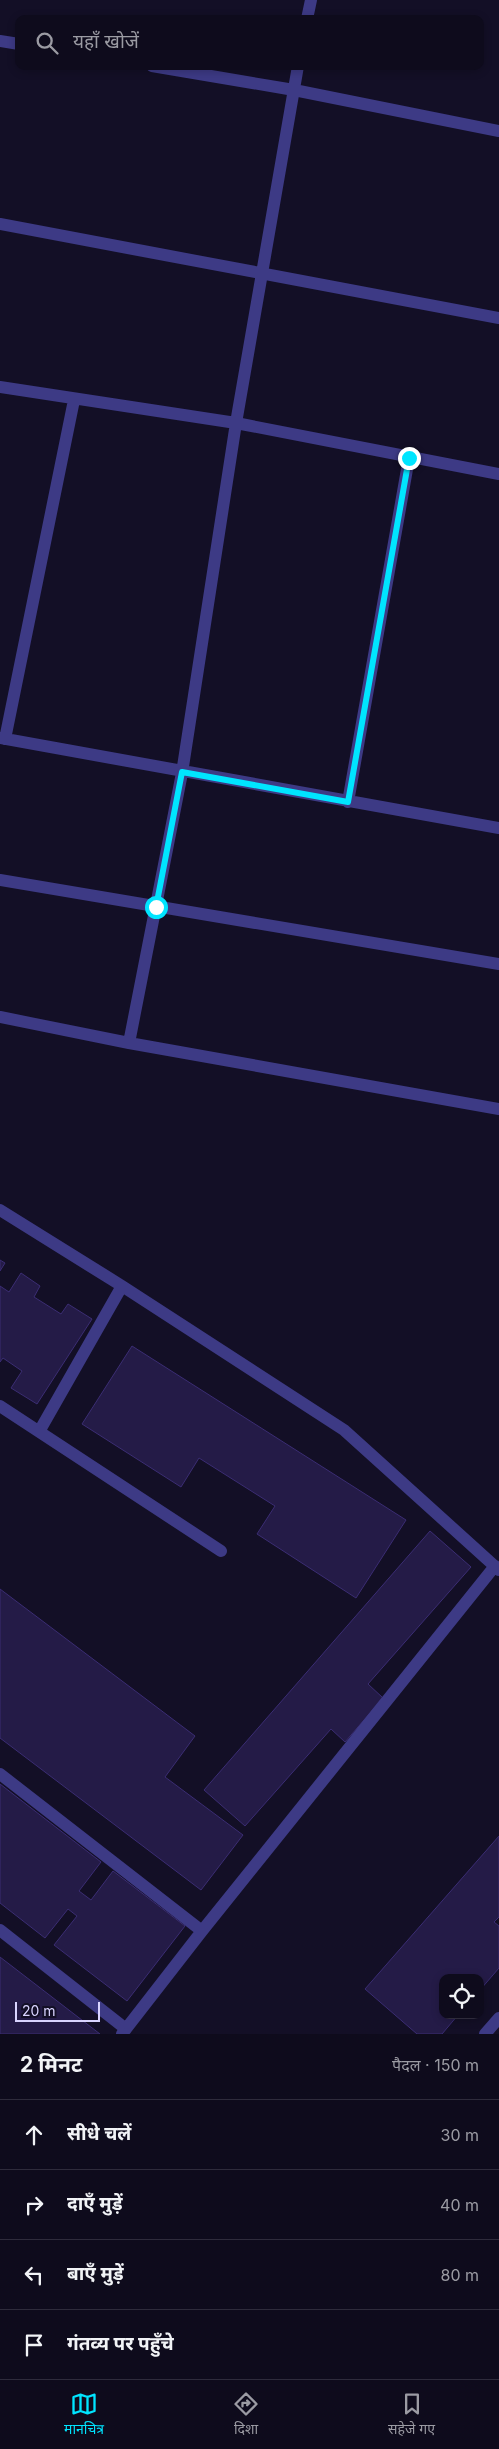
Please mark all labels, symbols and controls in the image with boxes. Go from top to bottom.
search box [15,15,484,70]
icon: search [33,29,61,57]
text: यहाँ खोजें [73,30,139,53]
route end [398,447,421,470]
route start [145,896,168,919]
map controls [439,1974,484,2019]
button: locate [439,1974,484,2019]
scale bar [15,1999,100,2022]
text: 20 m [22,2002,56,2019]
text: 2 मिनट [20,2052,82,2077]
text: पैदल · 150 m [392,2055,479,2075]
icon: ahead [20,2121,48,2149]
text: सीधे चलें [67,2122,131,2145]
text: 30 m [441,2125,479,2145]
icon: right [20,2191,48,2219]
text: दाएँ मुड़ें [67,2192,123,2215]
text: 40 m [440,2195,479,2215]
icon: left [20,2261,48,2289]
text: बाएँ मुड़ें [67,2262,124,2285]
text: 80 m [440,2265,479,2285]
icon: arrive [20,2331,48,2359]
text: गंतव्य पर पहुँचे [67,2332,174,2355]
tab: मानचित्र [64,2390,104,2440]
tab: दिशा [232,2390,260,2440]
tab: सहेजे गए [388,2390,435,2440]

